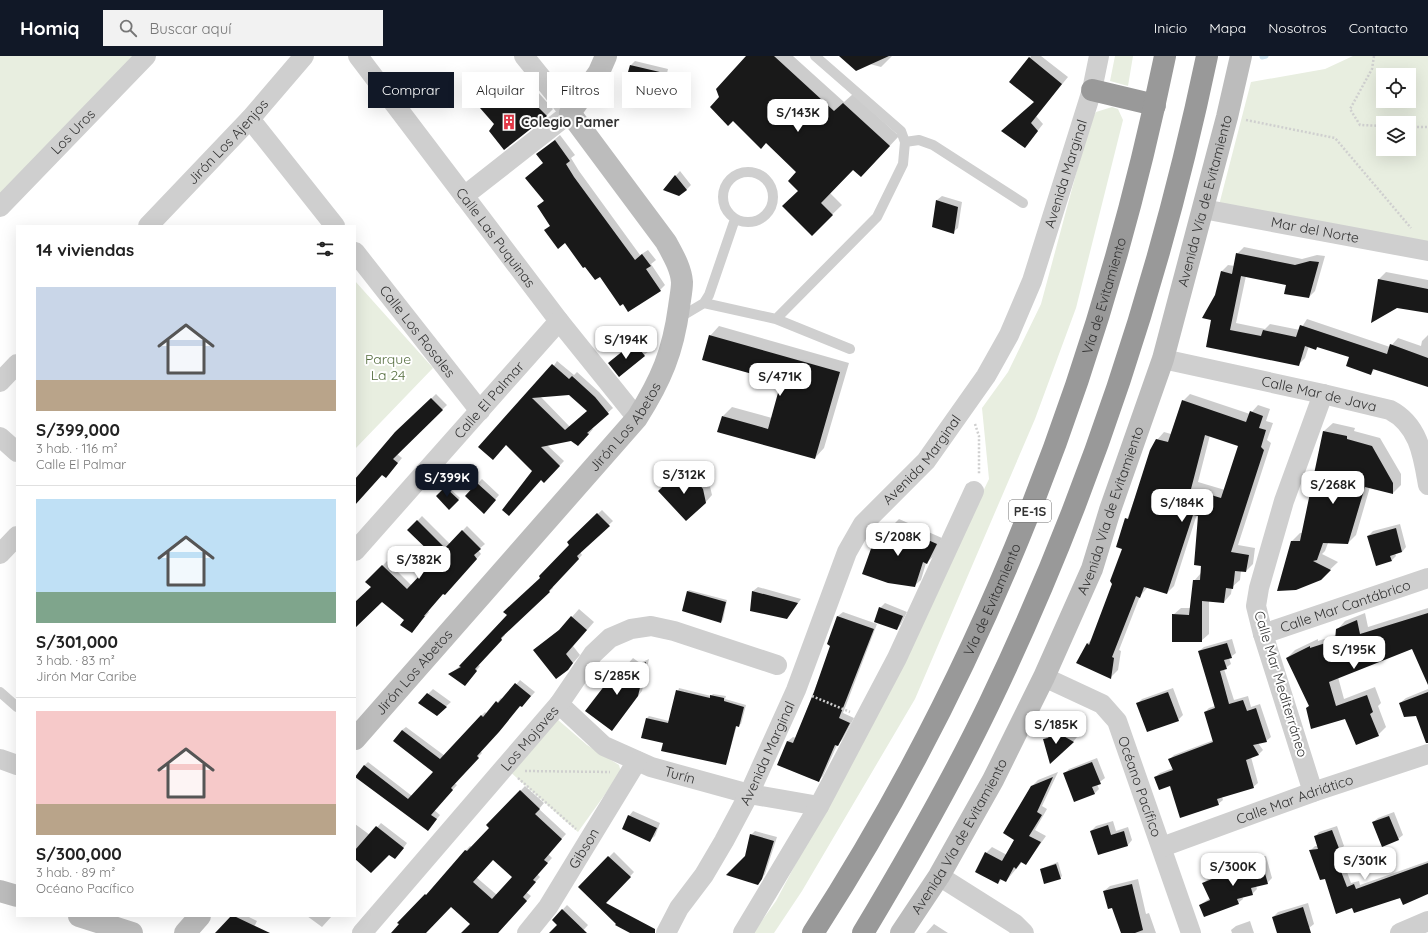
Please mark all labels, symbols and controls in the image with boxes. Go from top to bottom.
search box [103,10,383,46]
text: Homiq [20,16,79,40]
icon: search [117,17,139,39]
text: Buscar aquí [149,19,231,38]
text: Inicio [1154,19,1187,37]
text: Mapa [1209,19,1246,37]
text: Nosotros [1268,19,1327,37]
text: Contacto [1349,19,1408,37]
map controls [1376,68,1416,156]
button: locate [1376,68,1416,108]
chip: Comprar [368,72,454,108]
chip: Alquilar [462,72,539,108]
chip: Filtros [547,72,614,108]
chip: Nuevo [622,72,691,108]
street label: Jirón Los Ajenjos [183,95,272,188]
pin: S/143K [765,99,831,133]
text: S/143K [776,104,820,120]
street label: Los Uros [47,105,99,158]
building icon: Colegio Pamer [500,113,518,131]
place label: Colegio Pamer [521,113,620,131]
street label: Avenida Vía de Evitamiento [1173,113,1236,289]
button: layers [1376,116,1416,156]
street label: Avenida Marginal [1040,117,1091,230]
street label: Calle Las Puquinas [452,184,539,291]
street label: Mar del Norte [1269,213,1361,247]
street label: Vía de Evitamiento [1078,235,1130,357]
icon: filters [314,238,336,260]
text: 14 viviendas [36,239,134,260]
street label: Calle Los Rosales [376,282,459,381]
icon: home [150,313,222,385]
pin: S/194K [593,326,659,360]
text: S/194K [604,331,648,347]
park label: Parque La 24 [365,350,411,384]
street label: Calle El Palmar [450,357,528,442]
pin: S/471K [747,363,813,397]
text: S/471K [758,368,802,384]
street label: Calle Mar de Java [1260,372,1379,416]
street label: Jirón Los Abetos [585,379,665,475]
street label: Avenida Marginal [879,411,965,508]
text: S/399,000 [36,419,120,440]
street label: Avenida Vía de Evitamiento [1073,424,1148,598]
text: 3 hab. · 116 m² [36,440,118,456]
text: Calle El Palmar [36,456,126,472]
pin: S/312K [651,461,717,495]
pin: S/399K [414,464,480,498]
text: S/312K [662,466,706,482]
text: S/399K [424,469,470,485]
pin: S/268K [1300,471,1366,505]
text: S/268K [1310,476,1356,492]
pin: S/184K [1149,489,1215,523]
text: S/184K [1160,494,1204,510]
road number: PE-1S [1009,500,1051,522]
pin: S/208K [865,523,931,557]
icon: home [150,525,222,597]
text: S/208K [875,528,921,544]
street label: Vía de Evitamiento [959,541,1025,659]
pin: S/382K [386,546,452,580]
text: S/382K [396,551,442,567]
street label: Calle Mar Cantábrico [1278,576,1413,637]
street label: Calle Mar Mediterráneo [1250,609,1312,759]
street label: Jirón Los Abetos [371,626,456,719]
text: S/301,000 [36,631,118,652]
pin: S/195K [1321,636,1387,670]
text: S/195K [1332,641,1376,657]
text: 3 hab. · 83 m² [36,652,115,668]
pin: S/285K [584,662,650,696]
text: S/285K [594,667,640,683]
text: Jirón Mar Caribe [36,668,137,684]
street label: Avenida Marginal [736,698,799,808]
street label: Los Mojaves [497,702,563,774]
pin: S/185K [1023,711,1089,745]
text: S/185K [1034,716,1078,732]
street label: Océano Pacífico [1114,734,1166,839]
icon: home [150,737,222,809]
street label: Avenida Vía de Evitamiento [907,756,1011,918]
street label: Turín [662,762,697,788]
street label: Calle Mar Adriático [1234,770,1355,828]
street label: Gibson [564,825,603,872]
text: S/300,000 [36,843,122,864]
pin: S/301K [1332,847,1398,881]
text: S/301K [1343,852,1387,868]
pin: S/300K [1200,853,1266,887]
text: S/300K [1210,858,1256,874]
text: 3 hab. · 89 m² [36,864,115,880]
text: Océano Pacífico [36,880,134,896]

